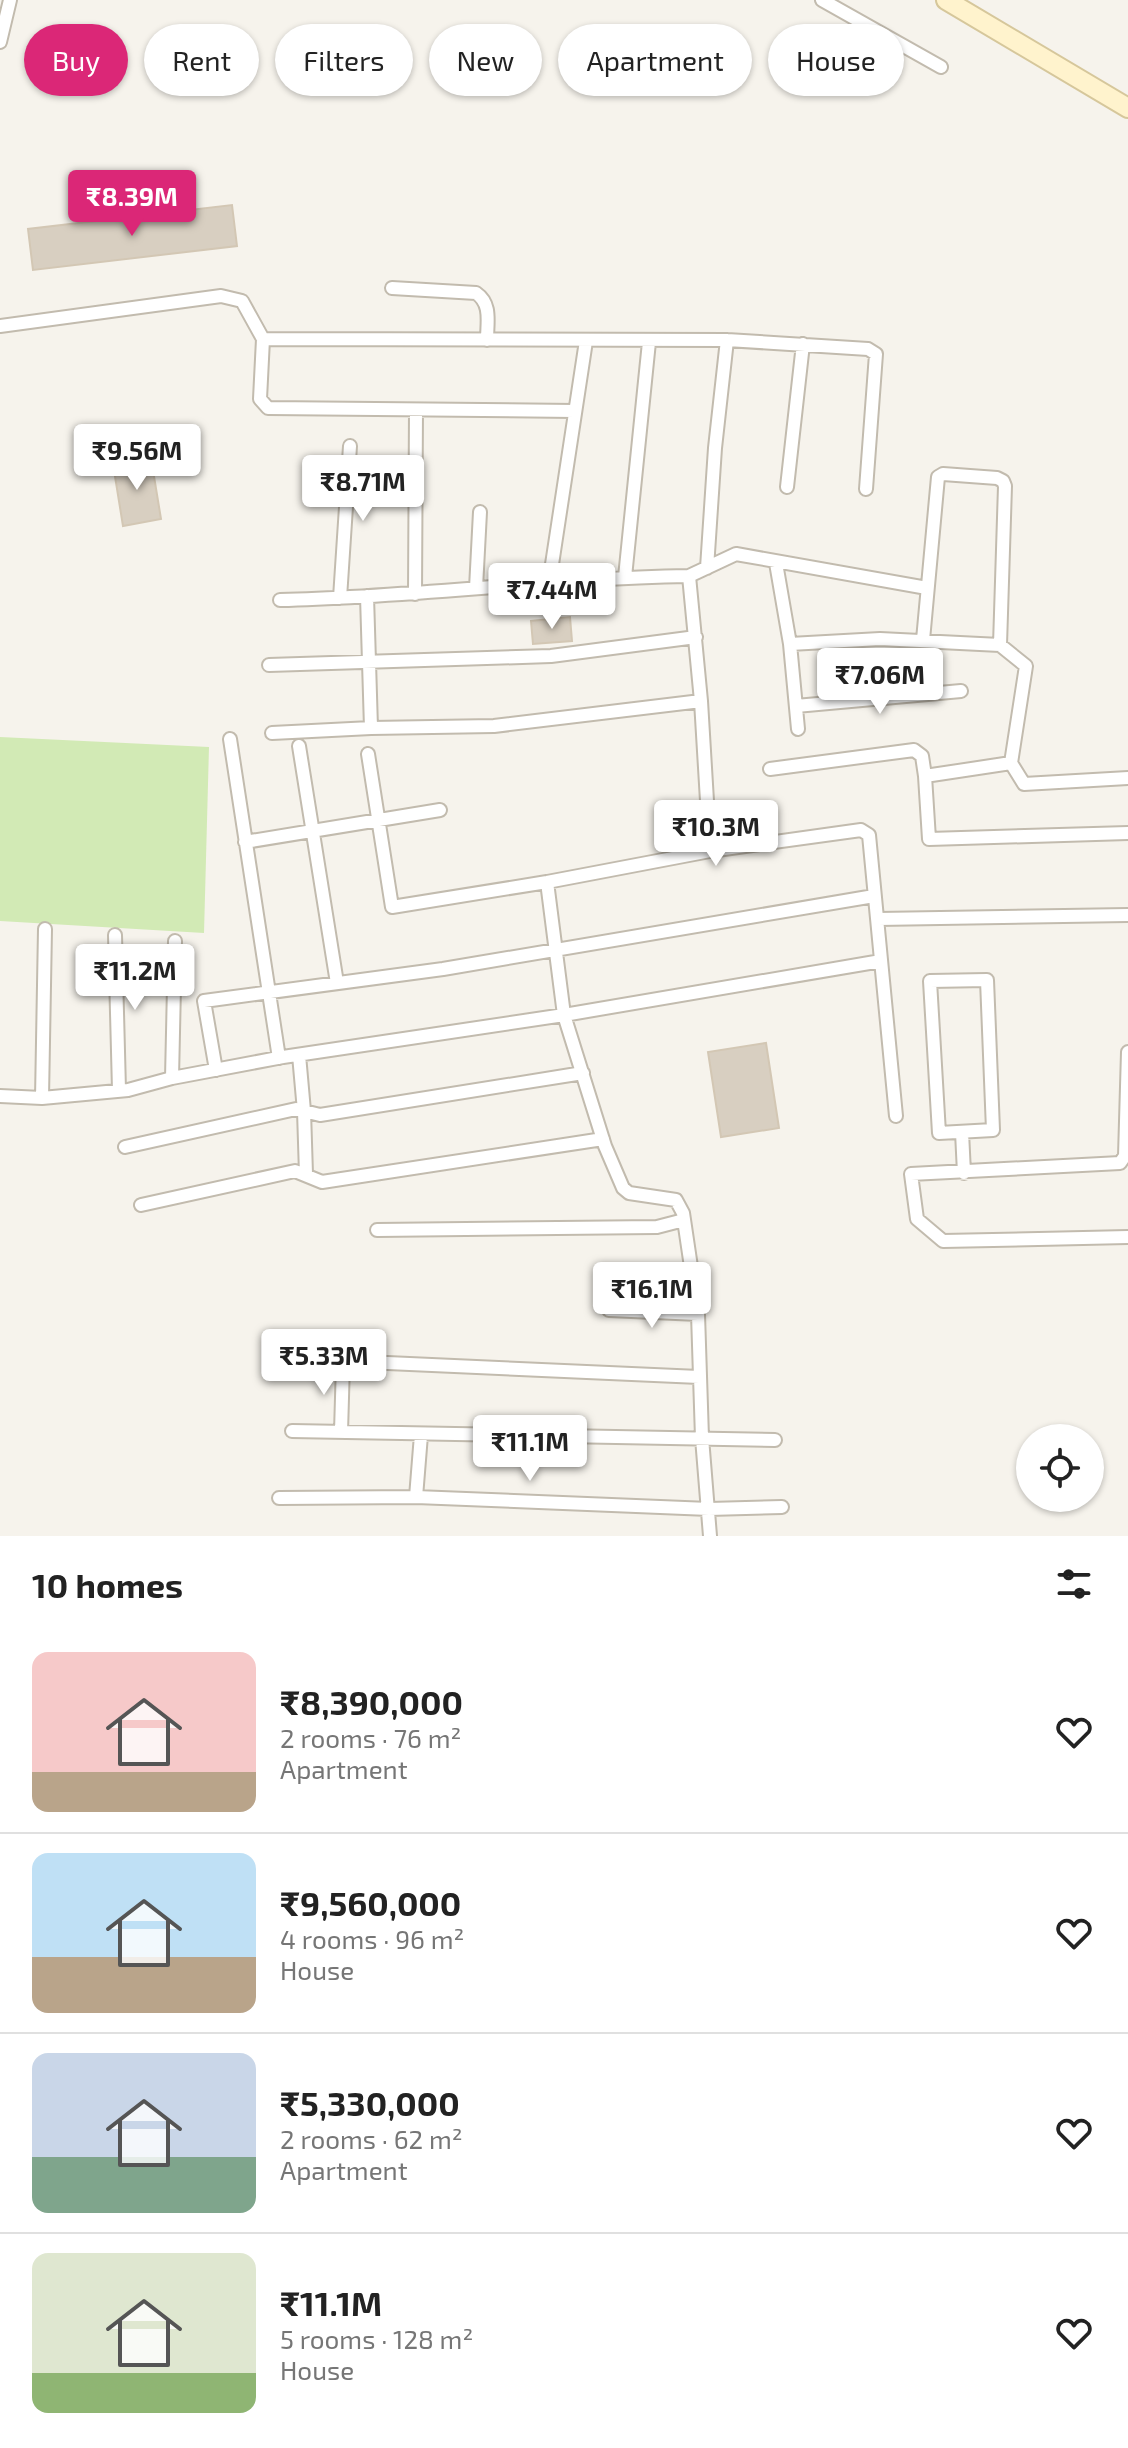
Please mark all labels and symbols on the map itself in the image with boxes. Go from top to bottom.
pin: ₹8.39M [67,170,197,238]
pin: ₹9.56M [72,424,202,492]
pin: ₹8.71M [298,455,428,523]
pin: ₹7.44M [487,563,617,631]
pin: ₹7.06M [815,648,945,716]
pin: ₹10.3M [651,800,781,868]
pin: ₹11.2M [70,944,200,1012]
pin: ₹16.1M [587,1262,717,1330]
pin: ₹5.33M [259,1329,389,1397]
pin: ₹11.1M [465,1415,595,1483]

